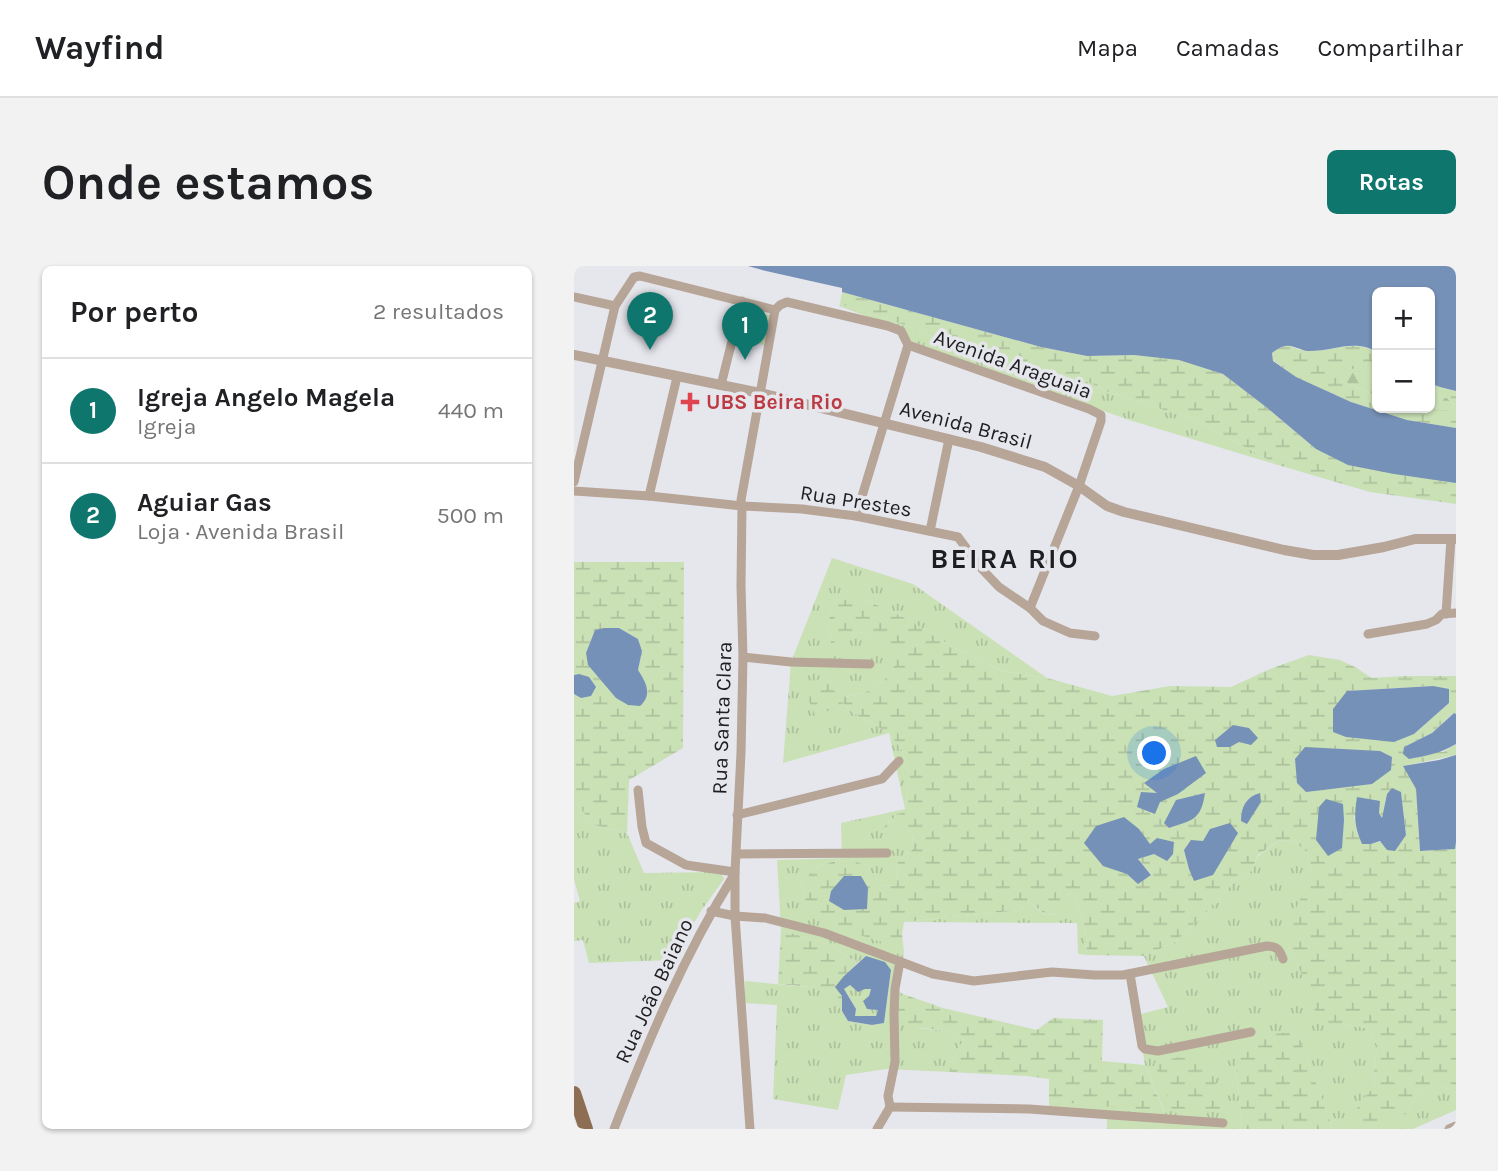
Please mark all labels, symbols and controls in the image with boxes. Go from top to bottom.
text: Wayfind [35,29,165,67]
text: Mapa [1077,34,1138,62]
text: Camadas [1176,34,1280,62]
text: Compartilhar [1318,34,1463,62]
button: Rotas [1327,150,1456,214]
text: Onde estamos [42,154,374,211]
map controls [1372,287,1435,413]
button: + [1372,287,1435,350]
pin: 2 [627,292,673,350]
text: Por perto [70,294,199,330]
text: 2 resultados [373,298,504,325]
pin: 1 [722,302,768,360]
street label: Avenida Araguaia [931,324,1095,404]
button: − [1372,350,1435,413]
text: Igreja Angelo Magela [137,382,395,413]
place label: UBS Beira Rio [706,390,843,414]
marker: UBS Beira Rio [680,392,700,412]
street label: Avenida Brasil [897,396,1035,454]
text: 1 [89,397,97,424]
text: 440 m [438,397,504,424]
text: Igreja [137,413,196,440]
street label: Rua Prestes [798,480,914,522]
text: Aguiar Gas [137,487,272,518]
text: 2 [86,502,100,529]
text: 500 m [437,502,504,529]
text: Loja · Avenida Brasil [137,518,344,545]
district label: BEIRA RIO [930,542,1080,575]
street label: Rua Santa Clara [707,641,737,795]
your location [1137,736,1171,770]
street label: Rua João Baiano [610,915,698,1067]

